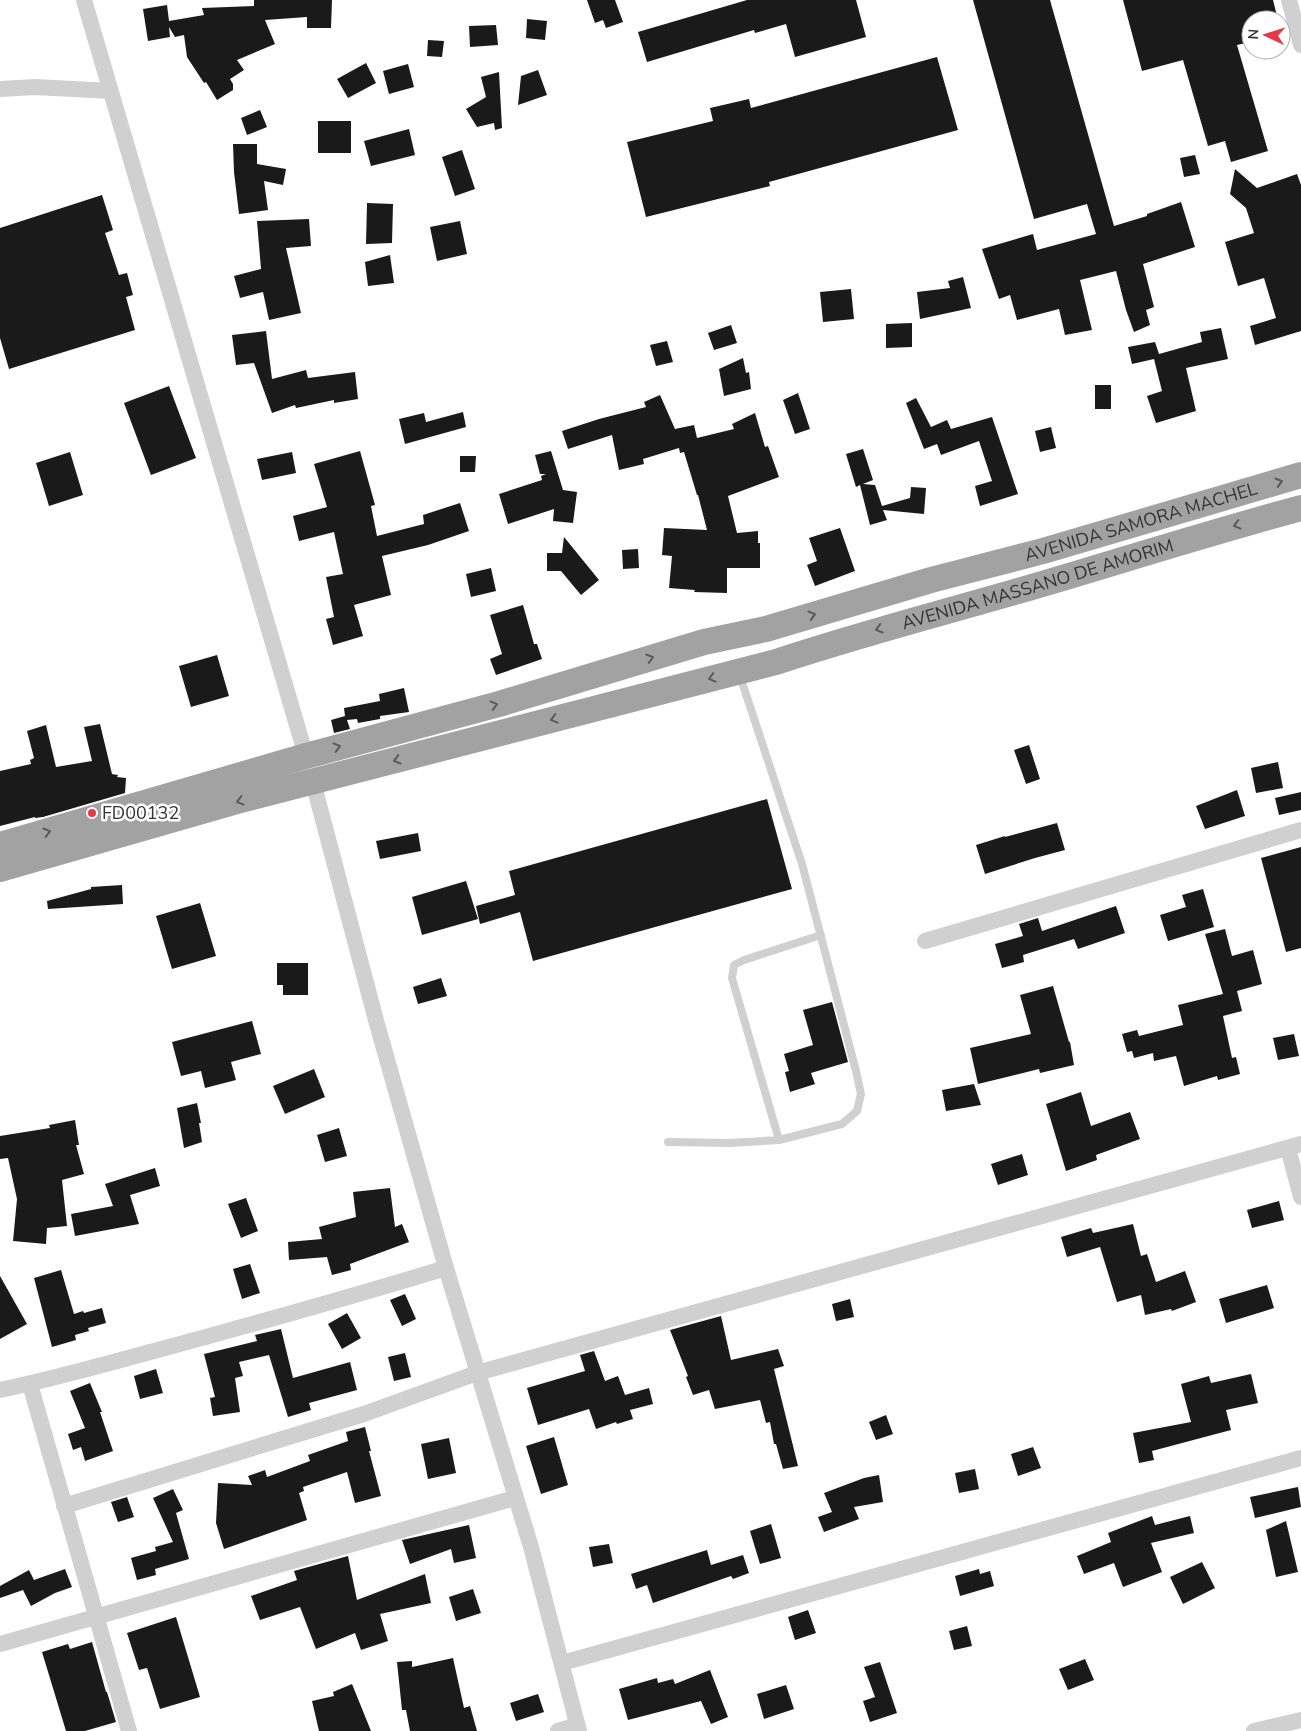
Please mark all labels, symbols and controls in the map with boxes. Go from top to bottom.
north arrow [1241,10,1291,60]
text: N [1244,28,1263,40]
street label: AVENIDA SAMORA MACHEL [1022,476,1260,567]
one-way arrow [1275,477,1283,487]
one-way arrow [1233,519,1241,530]
street label: AVENIDA MASSANO DE AMORIM [899,533,1176,635]
one-way arrow [808,610,817,621]
one-way arrow [876,624,884,634]
one-way arrow [645,654,653,664]
one-way arrow [707,672,716,683]
one-way arrow [490,700,498,710]
one-way arrow [550,713,559,724]
one-way arrow [333,743,341,753]
one-way arrow [393,754,401,765]
one-way arrow [236,795,244,805]
place label: FD00132 [102,801,179,825]
marker: FD00132 [86,807,98,819]
one-way arrow [42,828,50,838]

